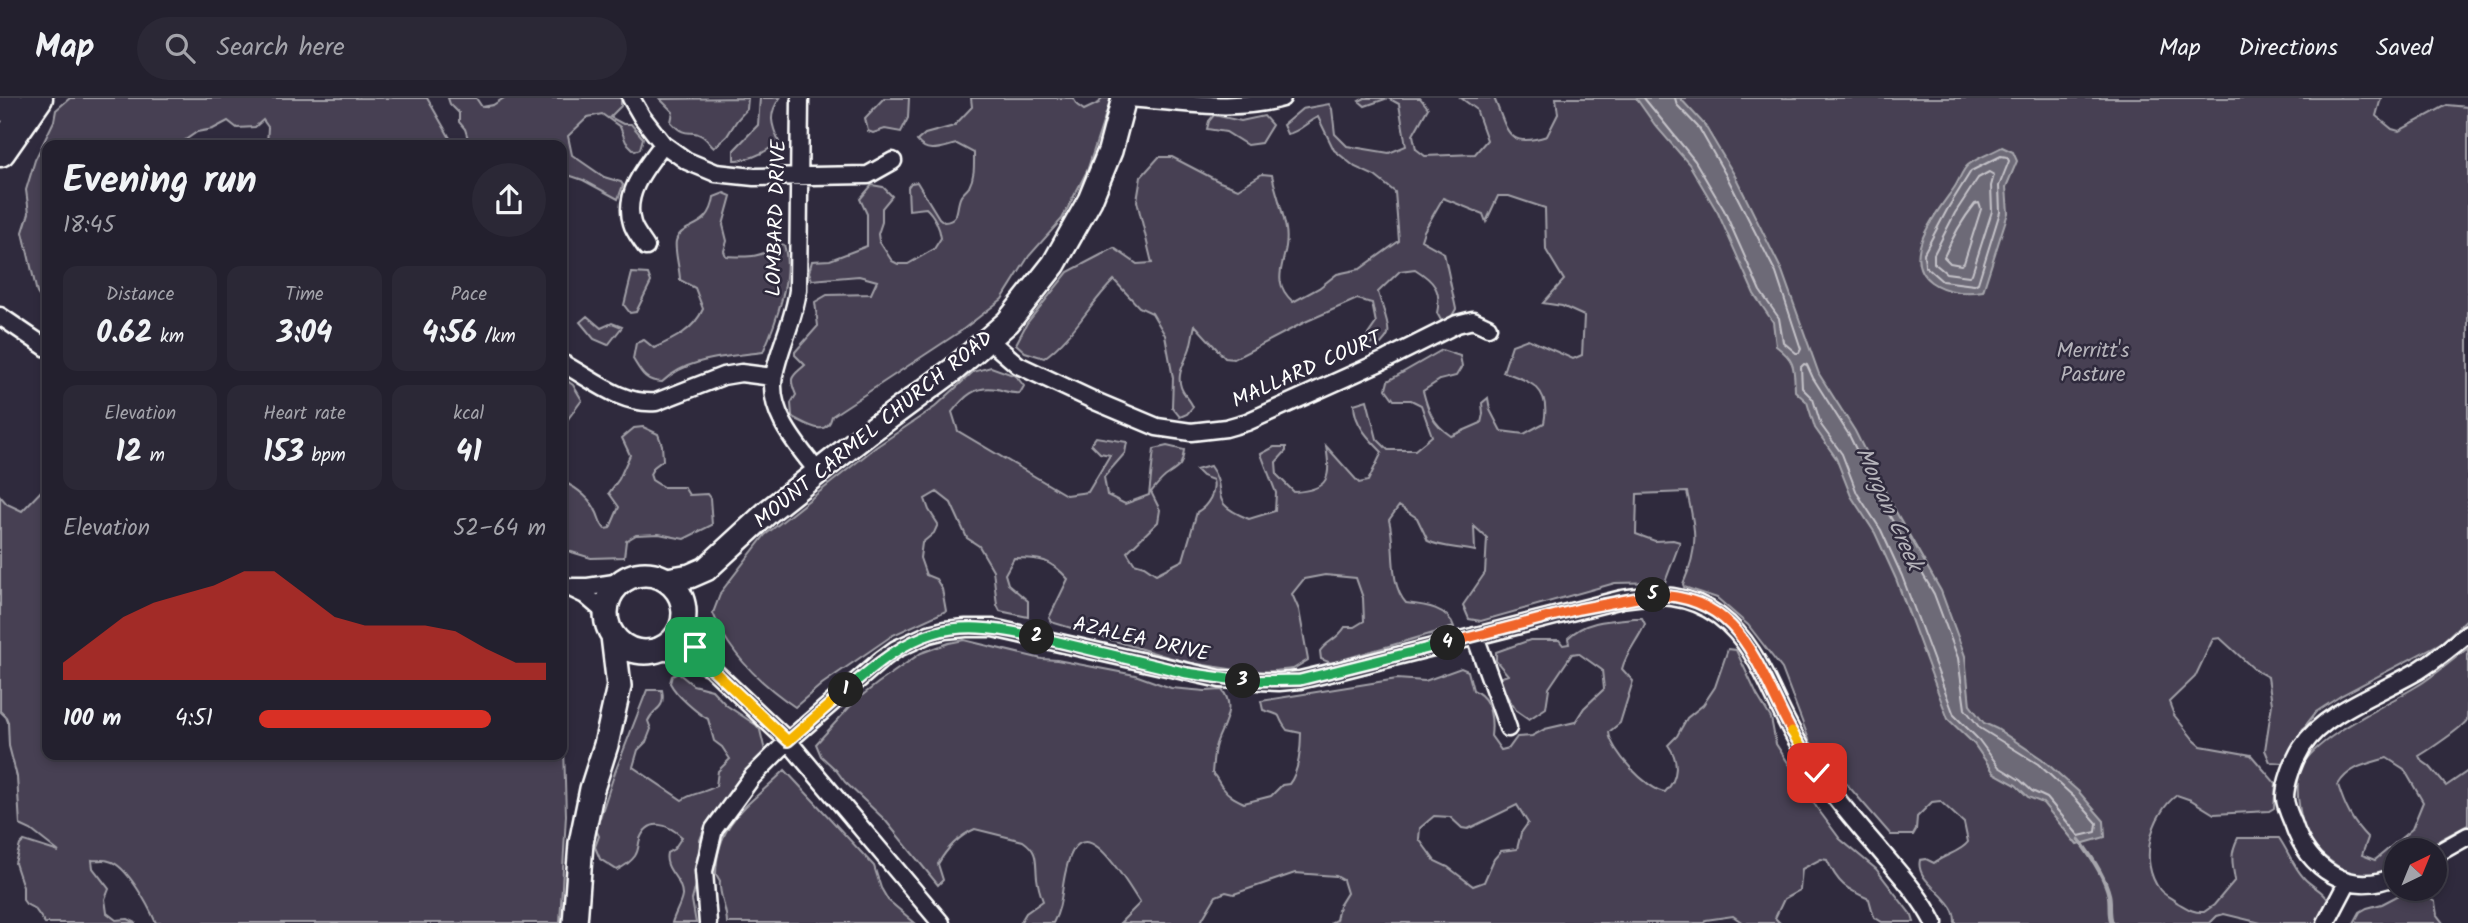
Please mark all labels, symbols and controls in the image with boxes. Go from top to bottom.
search box [137,17,627,80]
text: Map [35,22,95,75]
text: Search here [217,27,345,69]
icon: search [161,29,199,67]
text: Map [2159,29,2201,68]
text: Directions [2239,29,2338,68]
text: Saved [2376,29,2433,68]
street label: LOMBARD DRIVE [758,138,796,297]
text: Evening run [63,152,257,212]
button: share [472,163,546,237]
text: 18:45 [63,208,115,244]
text: Distance [106,280,174,310]
text: Time [285,280,324,310]
text: Pace [451,280,487,310]
text: 0.62 [96,310,152,358]
text: 3:04 [277,310,332,358]
text: 4:56 [422,310,477,358]
text: km [152,322,184,352]
text: /km [477,322,516,352]
street label: MALLARD COURT [1227,322,1389,418]
street label: MOUNT CARMEL CHURCH ROAD [747,323,1001,537]
park label: Merritt's Pasture [2056,335,2130,392]
text: Elevation [104,399,176,429]
text: Heart rate [263,399,346,429]
text: kcal [453,399,484,429]
text: 12 [116,429,142,477]
text: 153 [263,429,304,477]
text: 41 [456,429,482,477]
text: m [142,441,165,471]
text: bpm [304,441,346,471]
water label: Morgan Creek [1845,441,1933,580]
text: Elevation [63,511,150,547]
text: 52–64 m [453,511,546,547]
pin: 5 [1636,578,1670,612]
text: 5 [1648,579,1657,609]
street label: AZALEA DRIVE [1069,608,1213,672]
pin [665,617,725,677]
pin: 2 [1020,620,1054,654]
text: 2 [1031,621,1042,651]
pin: 4 [1430,626,1466,660]
text: 4 [1442,627,1453,657]
icon: arrive [676,628,714,666]
pin: 3 [1226,664,1260,698]
text: 3 [1237,665,1248,695]
pin: 1 [828,672,864,708]
text: 1 [843,674,848,704]
text: 100 m [63,701,121,737]
text: 4:51 [175,701,213,737]
pin [1787,743,1847,803]
icon: check [1798,754,1836,792]
north arrow [2384,838,2446,901]
map controls [2384,838,2447,901]

